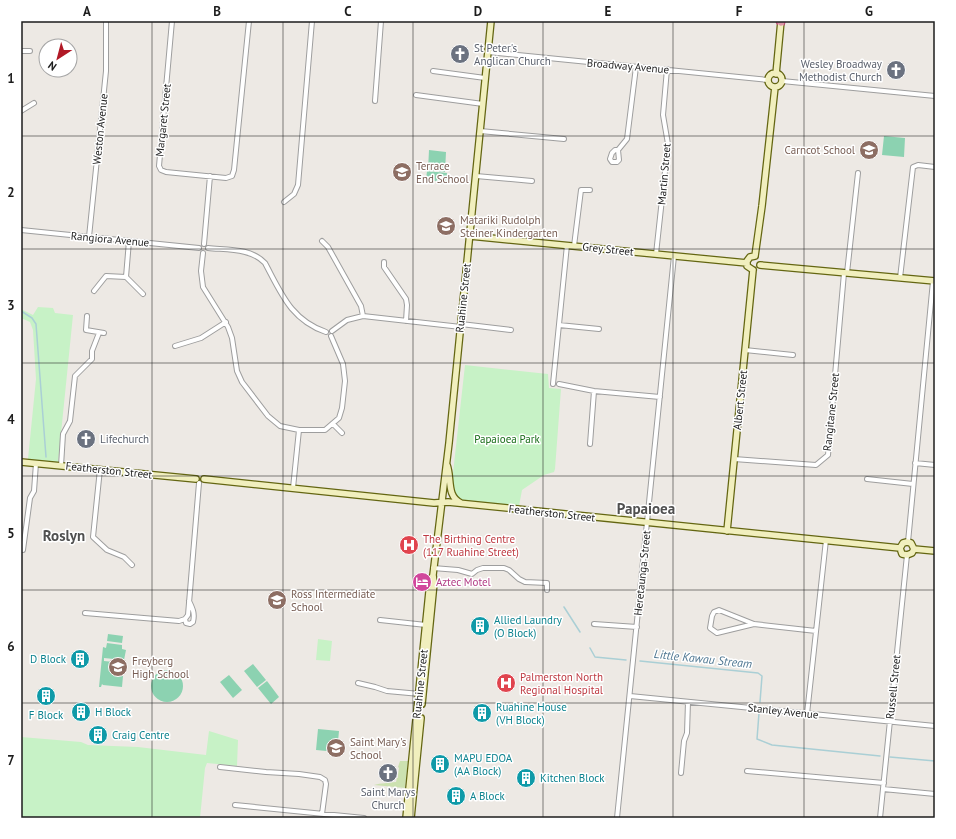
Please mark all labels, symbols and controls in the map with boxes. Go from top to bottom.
text: A [83,3,91,20]
text: B [213,3,221,20]
text: C [344,3,352,20]
text: D [474,3,482,20]
text: E [605,3,612,20]
text: F [736,3,743,20]
text: G [865,3,873,20]
north arrow [38,38,78,78]
place label: St Peter's Anglican Church [474,41,551,68]
church icon: St Peter's Anglican Church [449,43,471,65]
street label: Broadway Avenue [586,55,670,77]
place label: Wesley Broadway Methodist Church [799,57,883,84]
text: N [45,58,59,74]
church icon: Wesley Broadway Methodist Church [885,59,907,81]
text: 1 [7,70,15,87]
street label: Margaret Street [152,83,174,157]
street label: Weston Avenue [89,92,111,165]
school or university icon: Carncot School [858,139,880,161]
street label: Martin Street [654,142,674,205]
place label: Carncot School [785,143,856,157]
place label: Terrace End School [416,159,469,186]
school or university icon: Terrace End School [391,161,413,183]
text: 2 [7,184,15,201]
place label: Matariki Rudolph Steiner Kindergarten [460,213,558,240]
school or university icon: Matariki Rudolph Steiner Kindergarten [435,215,457,237]
street label: Rangiora Avenue [70,229,150,249]
street label: Grey Street [582,239,635,259]
street label: Ruahine Street [452,262,474,333]
text: 3 [7,297,15,314]
street label: Albert Street [730,369,750,431]
street label: Rangitane Street [820,372,842,452]
text: 4 [7,411,15,428]
church icon: Lifechurch [75,428,97,450]
place label: Lifechurch [100,432,149,446]
park label: Papaioea Park [474,432,541,446]
street label: Featherston Street [65,458,153,482]
district label: Papaioea [617,499,675,518]
street label: Featherston Street [508,501,596,525]
text: 5 [7,525,15,542]
district label: Roslyn [43,526,85,545]
street label: Heretaunga Street [631,529,653,616]
place label: The Birthing Centre (117 Ruahine Street) [423,532,519,559]
hospital icon: The Birthing Centre (117 Ruahine Street) [398,534,420,556]
hotel icon: Aztec Motel [411,571,433,593]
place label: Aztec Motel [436,575,492,589]
place label: Ross Intermediate School [291,587,376,614]
school or university icon: Ross Intermediate School [266,589,288,611]
place label: Allied Laundry (O Block) [494,613,563,640]
building icon: Allied Laundry (O Block) [469,615,491,637]
text: 6 [7,638,15,655]
water label: Little Kawau Stream [653,646,753,671]
building icon: D Block [69,648,91,670]
street label: Ruahine Street [409,648,431,719]
place label: D Block [30,652,67,666]
place label: Freyberg High School [132,654,190,681]
street label: Russell Street [883,654,903,720]
school or university icon: Freyberg High School [107,656,129,678]
place label: Palmerston North Regional Hospital [520,670,604,697]
hospital icon: Palmerston North Regional Hospital [495,672,517,694]
building icon: F Block [35,685,57,707]
place label: Ruahine House (VH Block) [496,700,567,727]
street label: Stanley Avenue [747,700,820,722]
building icon: H Block [70,701,92,723]
building icon: Ruahine House (VH Block) [471,702,493,724]
place label: H Block [95,705,132,719]
place label: F Block [29,708,64,722]
building icon: Craig Centre [87,724,109,746]
place label: Craig Centre [112,728,170,742]
place label: Saint Mary's School [350,735,407,762]
school or university icon: Saint Mary's School [325,737,347,759]
place label: MAPU EDOA (AA Block) [454,751,513,778]
text: 7 [7,752,15,769]
building icon: MAPU EDOA (AA Block) [429,753,451,775]
church icon: Saint Marys Church [377,762,399,784]
building icon: Kitchen Block [515,767,537,789]
place label: Kitchen Block [540,771,605,785]
place label: Saint Marys Church [361,785,416,812]
building icon: A Block [445,785,467,807]
place label: A Block [470,789,505,803]

